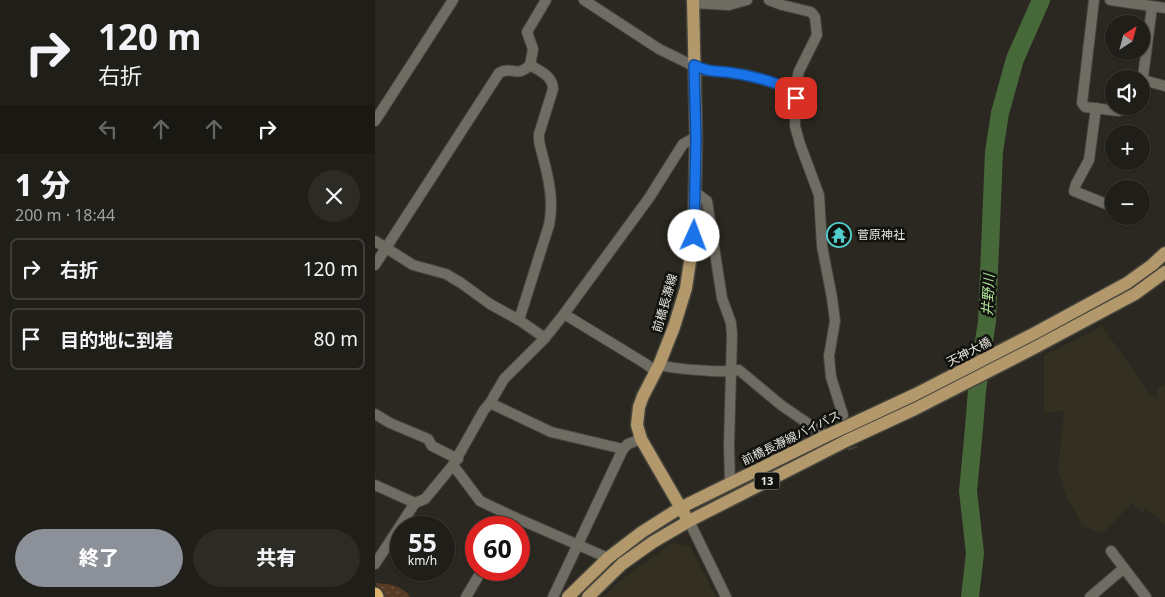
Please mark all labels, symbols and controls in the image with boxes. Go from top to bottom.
text: 120 m [98,13,201,60]
north arrow [1105,15,1150,60]
map controls [1105,15,1150,225]
icon: right [15,20,80,85]
text: 右折 [98,60,142,90]
button: sound [1105,70,1150,115]
pin [775,77,817,119]
icon: arrive [782,84,810,112]
icon: left [94,115,122,143]
icon: ahead [147,115,175,143]
icon: ahead [200,115,228,143]
icon: right [253,115,281,143]
button: + [1105,125,1150,170]
text: 1 分 [15,164,70,205]
button: close [308,170,360,222]
button: − [1105,180,1150,225]
text: 200 m · 18:44 [15,204,115,226]
position arrow [667,209,719,261]
temple icon: 菅原神社 [826,222,852,248]
place label: 菅原神社 [857,226,905,243]
icon: right [17,255,45,283]
text: 120 m [303,256,358,282]
text: 右折 [60,257,98,283]
street label: 前橋長瀞線 [648,272,681,334]
water label: 井野川 [977,272,998,316]
icon: arrive [17,325,45,353]
text: 80 m [314,326,358,352]
text: 目的地に到着 [60,327,174,353]
street label: 天神大橋 [944,333,994,370]
street label: 前橋長瀞線バイパス [739,406,843,469]
road number: 13 [755,472,779,490]
speed limit sign: 60 [465,516,530,581]
text: 55 [408,525,437,559]
button: 終了 [15,529,183,587]
button: 共有 [193,529,360,587]
text: km/h [408,552,437,569]

